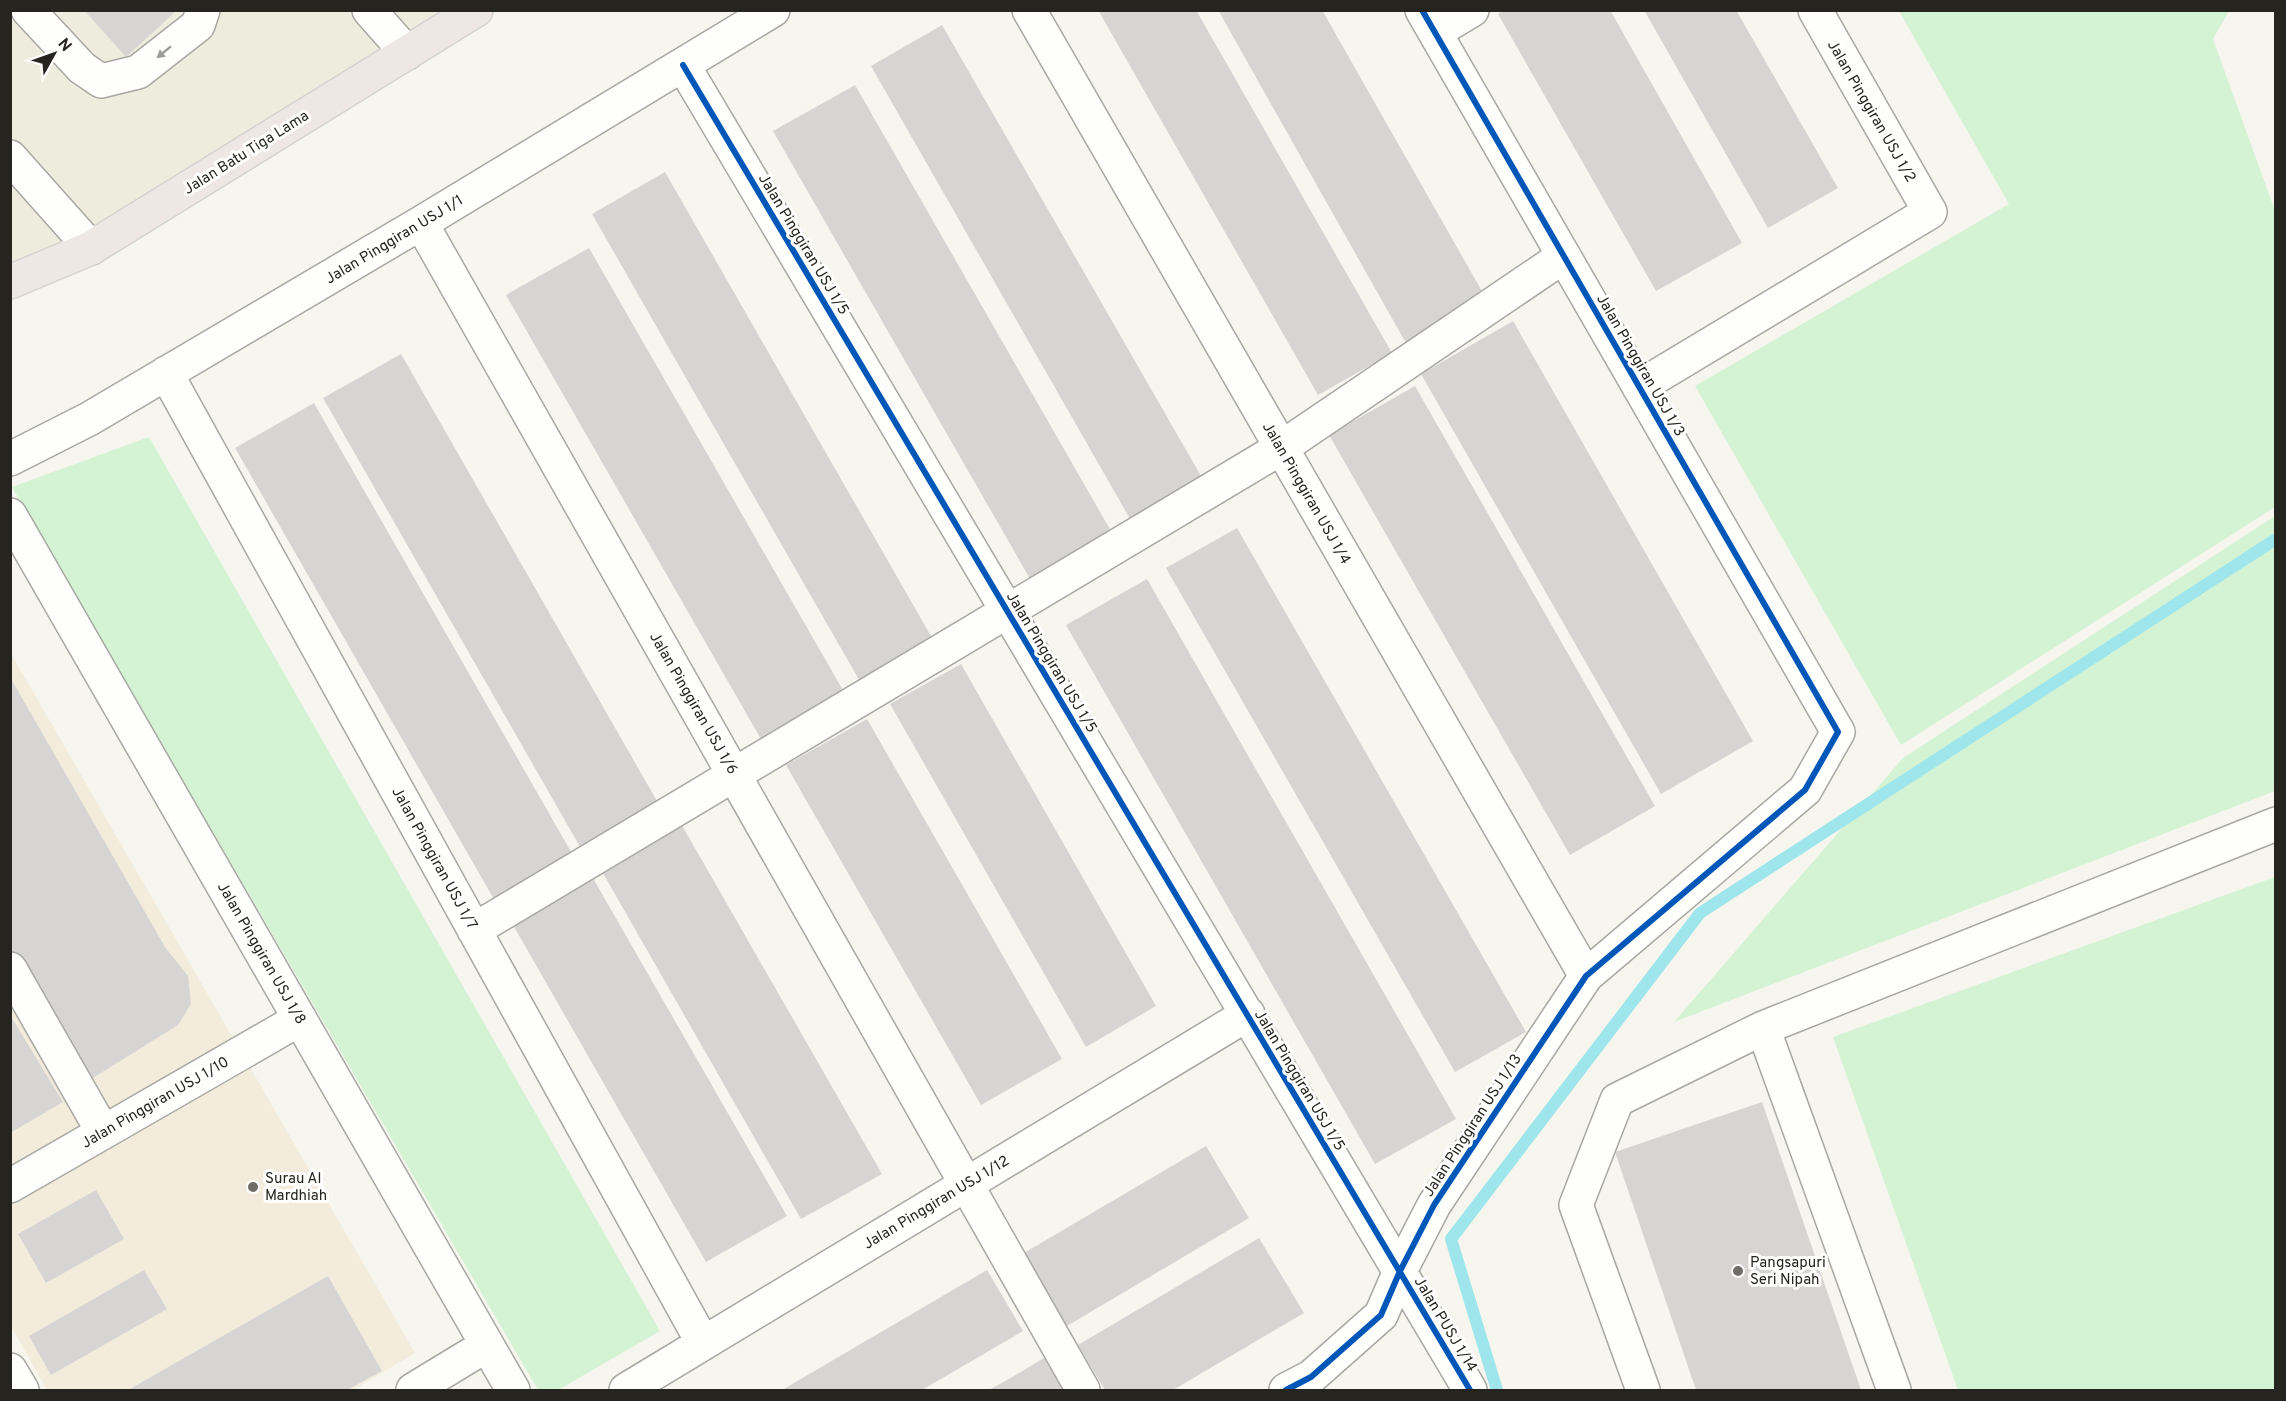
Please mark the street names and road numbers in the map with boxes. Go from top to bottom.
street label: Jalan Pinggiran USJ 1/2 [1822,37,1919,186]
street label: Jalan Batu Tiga Lama [181,107,313,199]
street label: Jalan Pinggiran USJ 1/5 [753,171,852,319]
street label: Jalan Pinggiran USJ 1/1 [322,192,467,289]
street label: Jalan Pinggiran USJ 1/3 [1591,291,1688,440]
street label: Jalan Pinggiran USJ 1/4 [1257,419,1354,568]
street label: Jalan Pinggiran USJ 1/5 [1001,589,1100,737]
street label: Jalan Pinggiran USJ 1/6 [644,629,741,778]
street label: Jalan Pinggiran USJ 1/7 [387,784,481,934]
street label: Jalan Pinggiran USJ 1/8 [212,879,309,1028]
street label: Jalan Pinggiran USJ 1/5 [1249,1007,1348,1155]
street label: Jalan Pinggiran USJ 1/13 [1420,1051,1527,1201]
street label: Jalan Pinggiran USJ 1/10 [79,1053,233,1153]
street label: Jalan Pinggiran USJ 1/12 [860,1152,1013,1254]
street label: Jalan PUSJ 1/14 [1409,1274,1481,1376]

